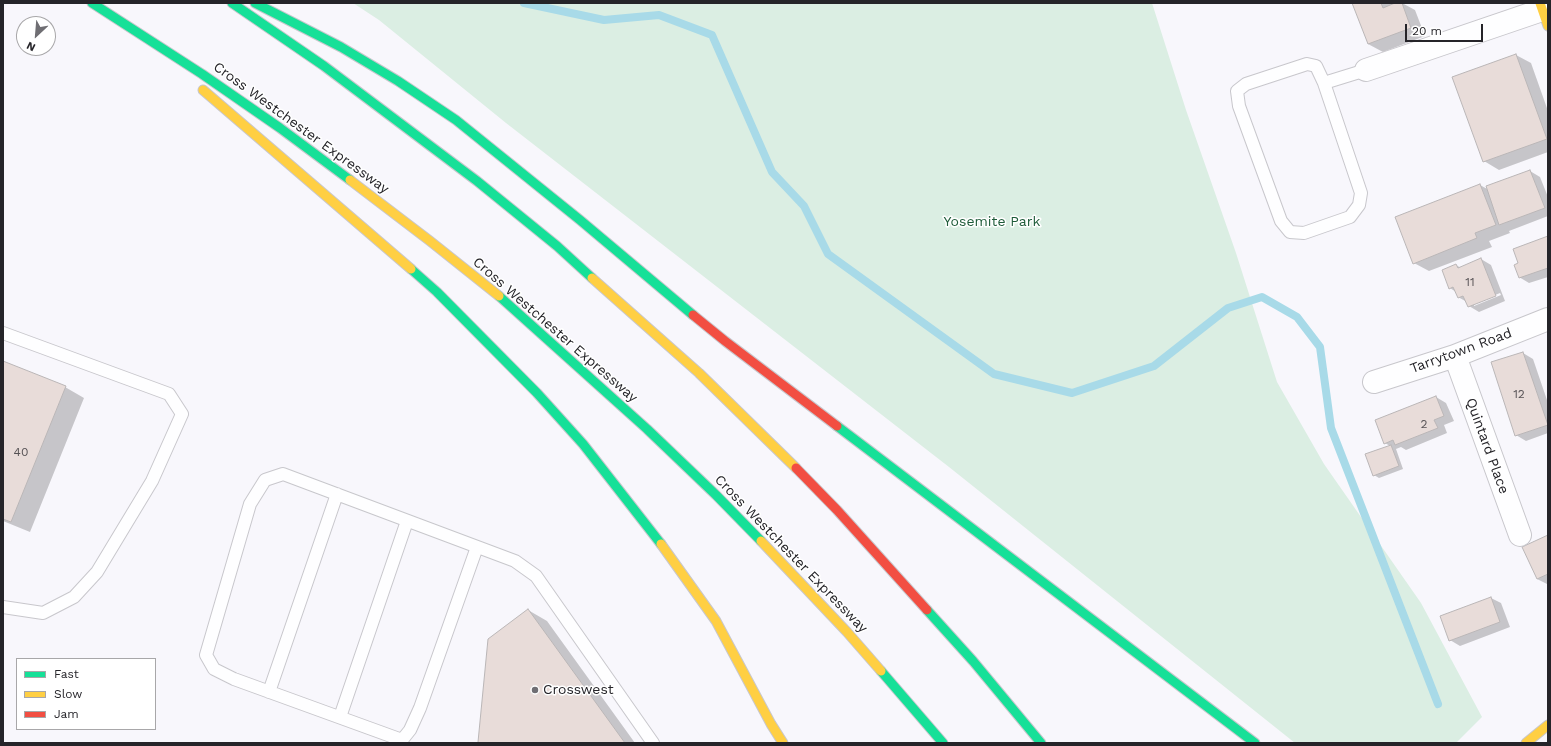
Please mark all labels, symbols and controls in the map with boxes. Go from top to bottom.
north arrow [16,16,56,56]
scale bar [1407,16,1485,42]
text: 20 m [1412,24,1442,38]
text: N [24,39,37,54]
street label: Cross Westchester Expressway [210,59,392,197]
park label: Yosemite Park [944,214,1040,230]
street label: Cross Westchester Expressway [469,254,641,406]
house number: 11 [1465,275,1475,289]
street label: Tarrytown Road [1408,325,1514,377]
house number: 12 [1513,387,1525,401]
street label: Quintard Place [1462,396,1512,496]
house number: 2 [1421,417,1427,431]
house number: 40 [14,445,28,459]
street label: Cross Westchester Expressway [711,472,871,636]
legend [16,658,156,730]
text: Fast [54,667,79,681]
place label: Crosswest [543,682,614,698]
marker: Crosswest [530,685,540,695]
text: Slow [54,687,82,701]
text: Jam [54,707,79,721]

